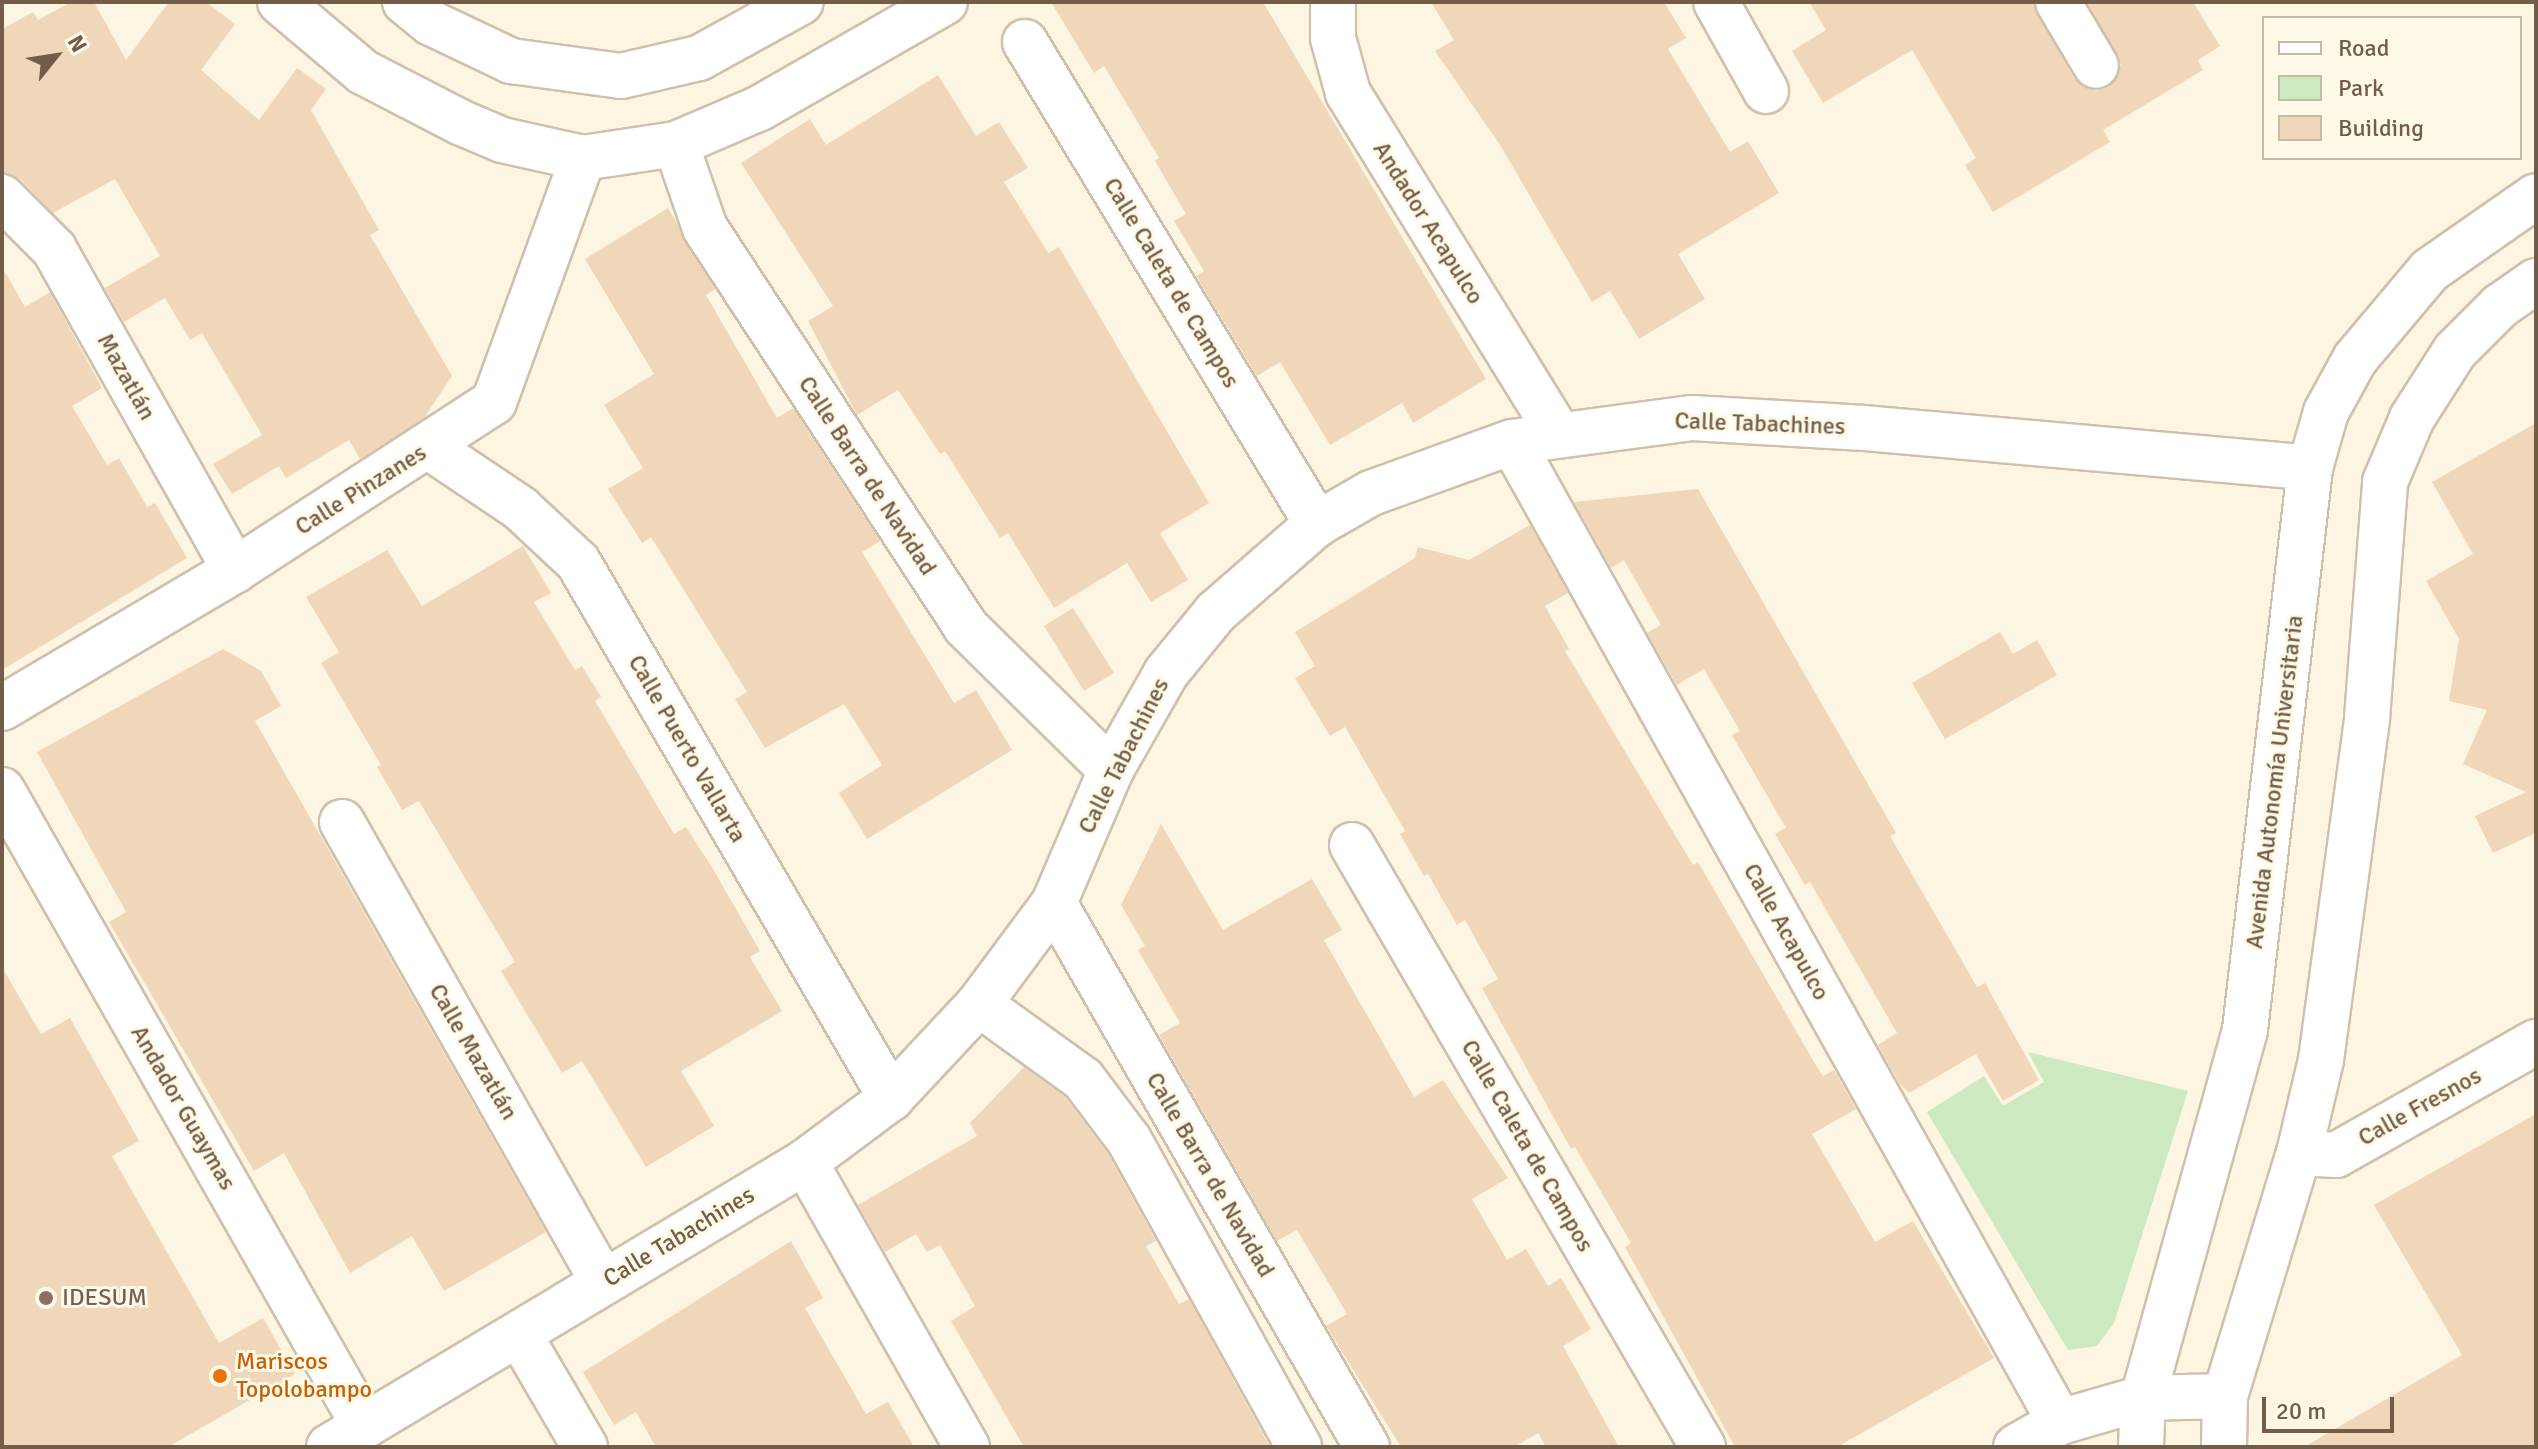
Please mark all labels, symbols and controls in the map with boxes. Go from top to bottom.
north arrow [16,16,96,96]
legend [2262,16,2522,160]
text: N [62,30,93,57]
text: Road [2338,33,2389,63]
text: Park [2338,73,2384,103]
text: Building [2338,113,2424,143]
street label: Andador Acapulco [1366,136,1490,310]
street label: Calle Caleta de Campos [1097,173,1245,393]
street label: Mazatlán [90,329,162,425]
street label: Calle Barra de Navidad [792,371,942,581]
street label: Calle Tabachines [1674,407,1846,441]
street label: Calle Pinzanes [290,438,432,542]
street label: Avenida Autonomía Universitaria [2240,614,2310,950]
street label: Calle Puerto Vallarta [622,650,752,848]
street label: Calle Tabachines [1072,673,1176,839]
street label: Calle Acapulco [1737,859,1835,1005]
street label: Calle Mazatlán [422,979,524,1125]
street label: Andador Guaymas [124,1021,242,1195]
street label: Calle Caleta de Campos [1455,1035,1599,1257]
street label: Calle Fresnos [2353,1061,2487,1153]
street label: Calle Barra de Navidad [1140,1067,1280,1283]
street label: Calle Tabachines [598,1181,760,1293]
place label: IDESUM [62,1284,147,1312]
marker: IDESUM [37,1289,55,1307]
place label: Mariscos Topolobampo [236,1348,372,1404]
marker: Mariscos Topolobampo [211,1367,229,1385]
scale bar [2266,1381,2398,1431]
text: 20 m [2276,1396,2326,1426]

